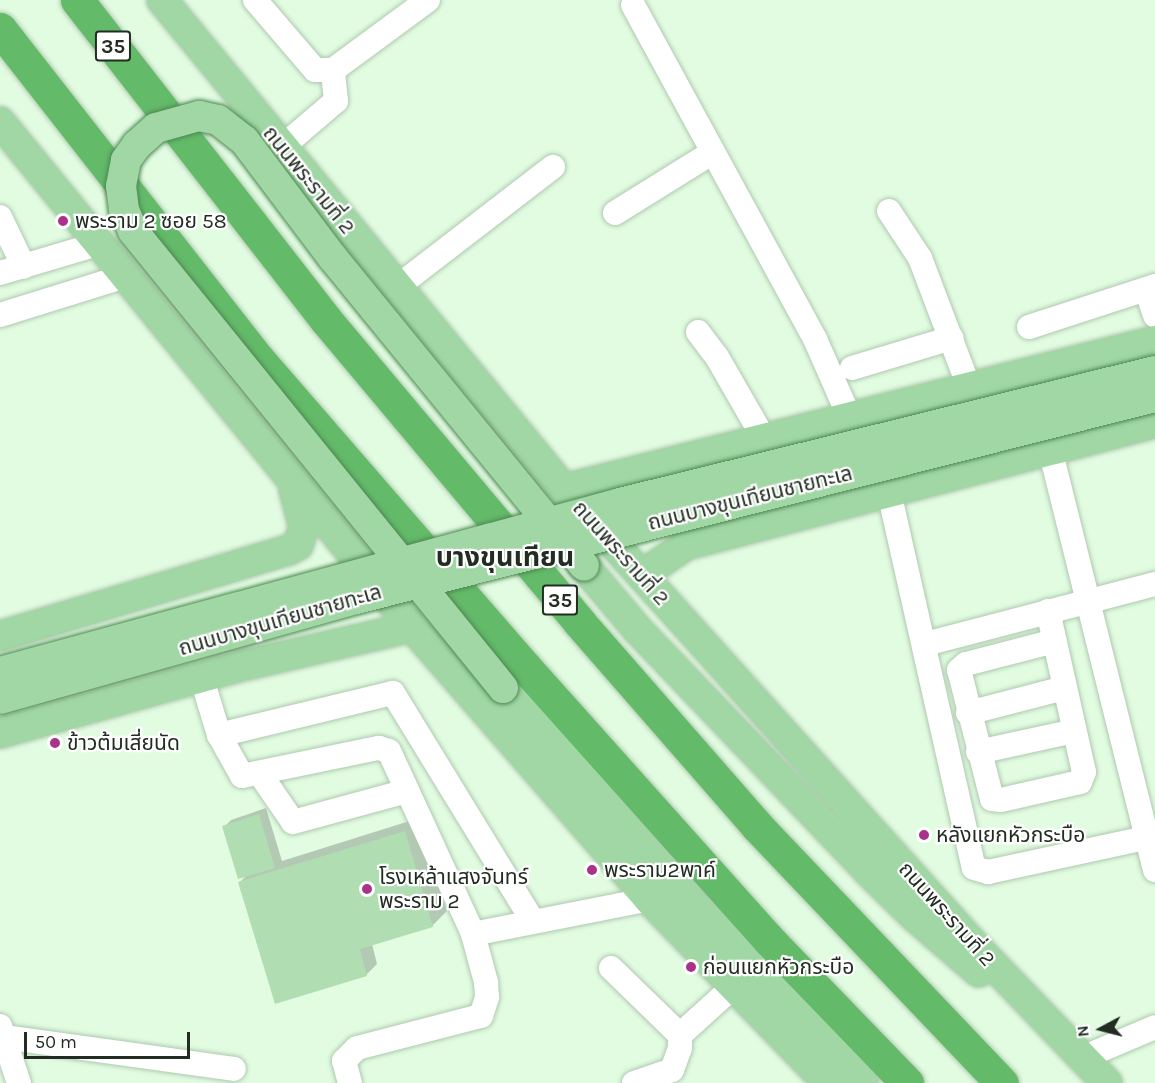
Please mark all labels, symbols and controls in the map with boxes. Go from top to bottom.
road number: 35 [94,29,132,63]
street label: ถนนพระรามที่ 2 [258,121,360,239]
place label: พระราม 2 ซอย 58 [75,208,227,234]
marker: พระราม 2 ซอย 58 [56,214,70,228]
street label: ถนนบางขุนเทียนชายทะเล [645,460,855,536]
street label: ถนนพระรามที่ 2 [567,496,675,610]
district label: บางขุนเทียน [436,542,574,574]
street label: ถนนบางขุนเทียนชายทะเล [176,579,384,661]
road number: 35 [540,583,580,617]
place label: ข้าวต้มเสี่ยนัด [67,730,180,756]
marker: ข้าวต้มเสี่ยนัด [48,736,62,750]
place label: หลังแยกหัวกระบือ [936,822,1085,848]
marker: หลังแยกหัวกระบือ [917,828,931,842]
place label: พระราม2พาค์ [604,857,716,883]
street label: ถนนพระรามที่ 2 [893,857,1001,971]
marker: พระราม2พาค์ [585,863,599,877]
place label: โรงเหล้าแสงจันทร์ พระราม 2 [379,864,528,914]
marker: โรงเหล้าแสงจันทร์ พระราม 2 [360,882,374,896]
place label: ก่อนแยกหัวกระบือ [703,954,854,980]
marker: ก่อนแยกหัวกระบือ [684,960,698,974]
north arrow [1071,999,1131,1059]
scale bar [27,1020,194,1058]
text: N [1073,1024,1093,1038]
text: 50 m [35,1031,77,1053]

